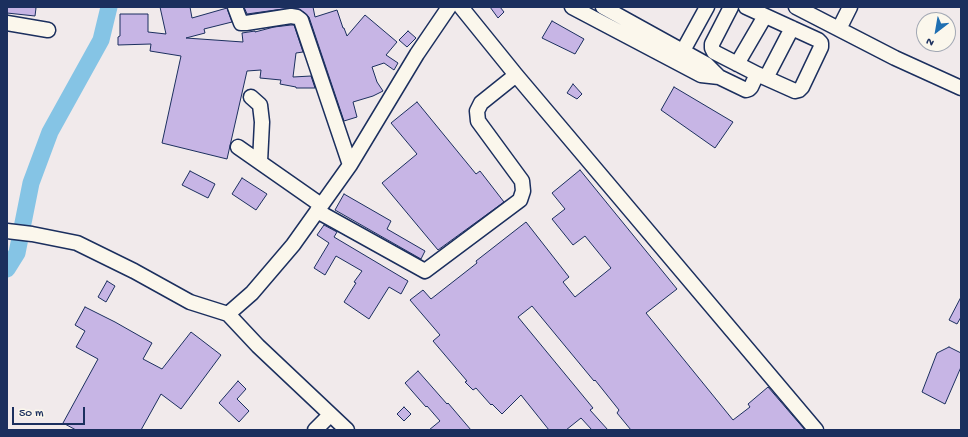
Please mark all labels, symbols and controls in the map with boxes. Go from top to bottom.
north arrow [916,12,956,52]
text: N [924,34,937,48]
scale bar [14,399,87,425]
text: 50 m [19,407,44,421]

